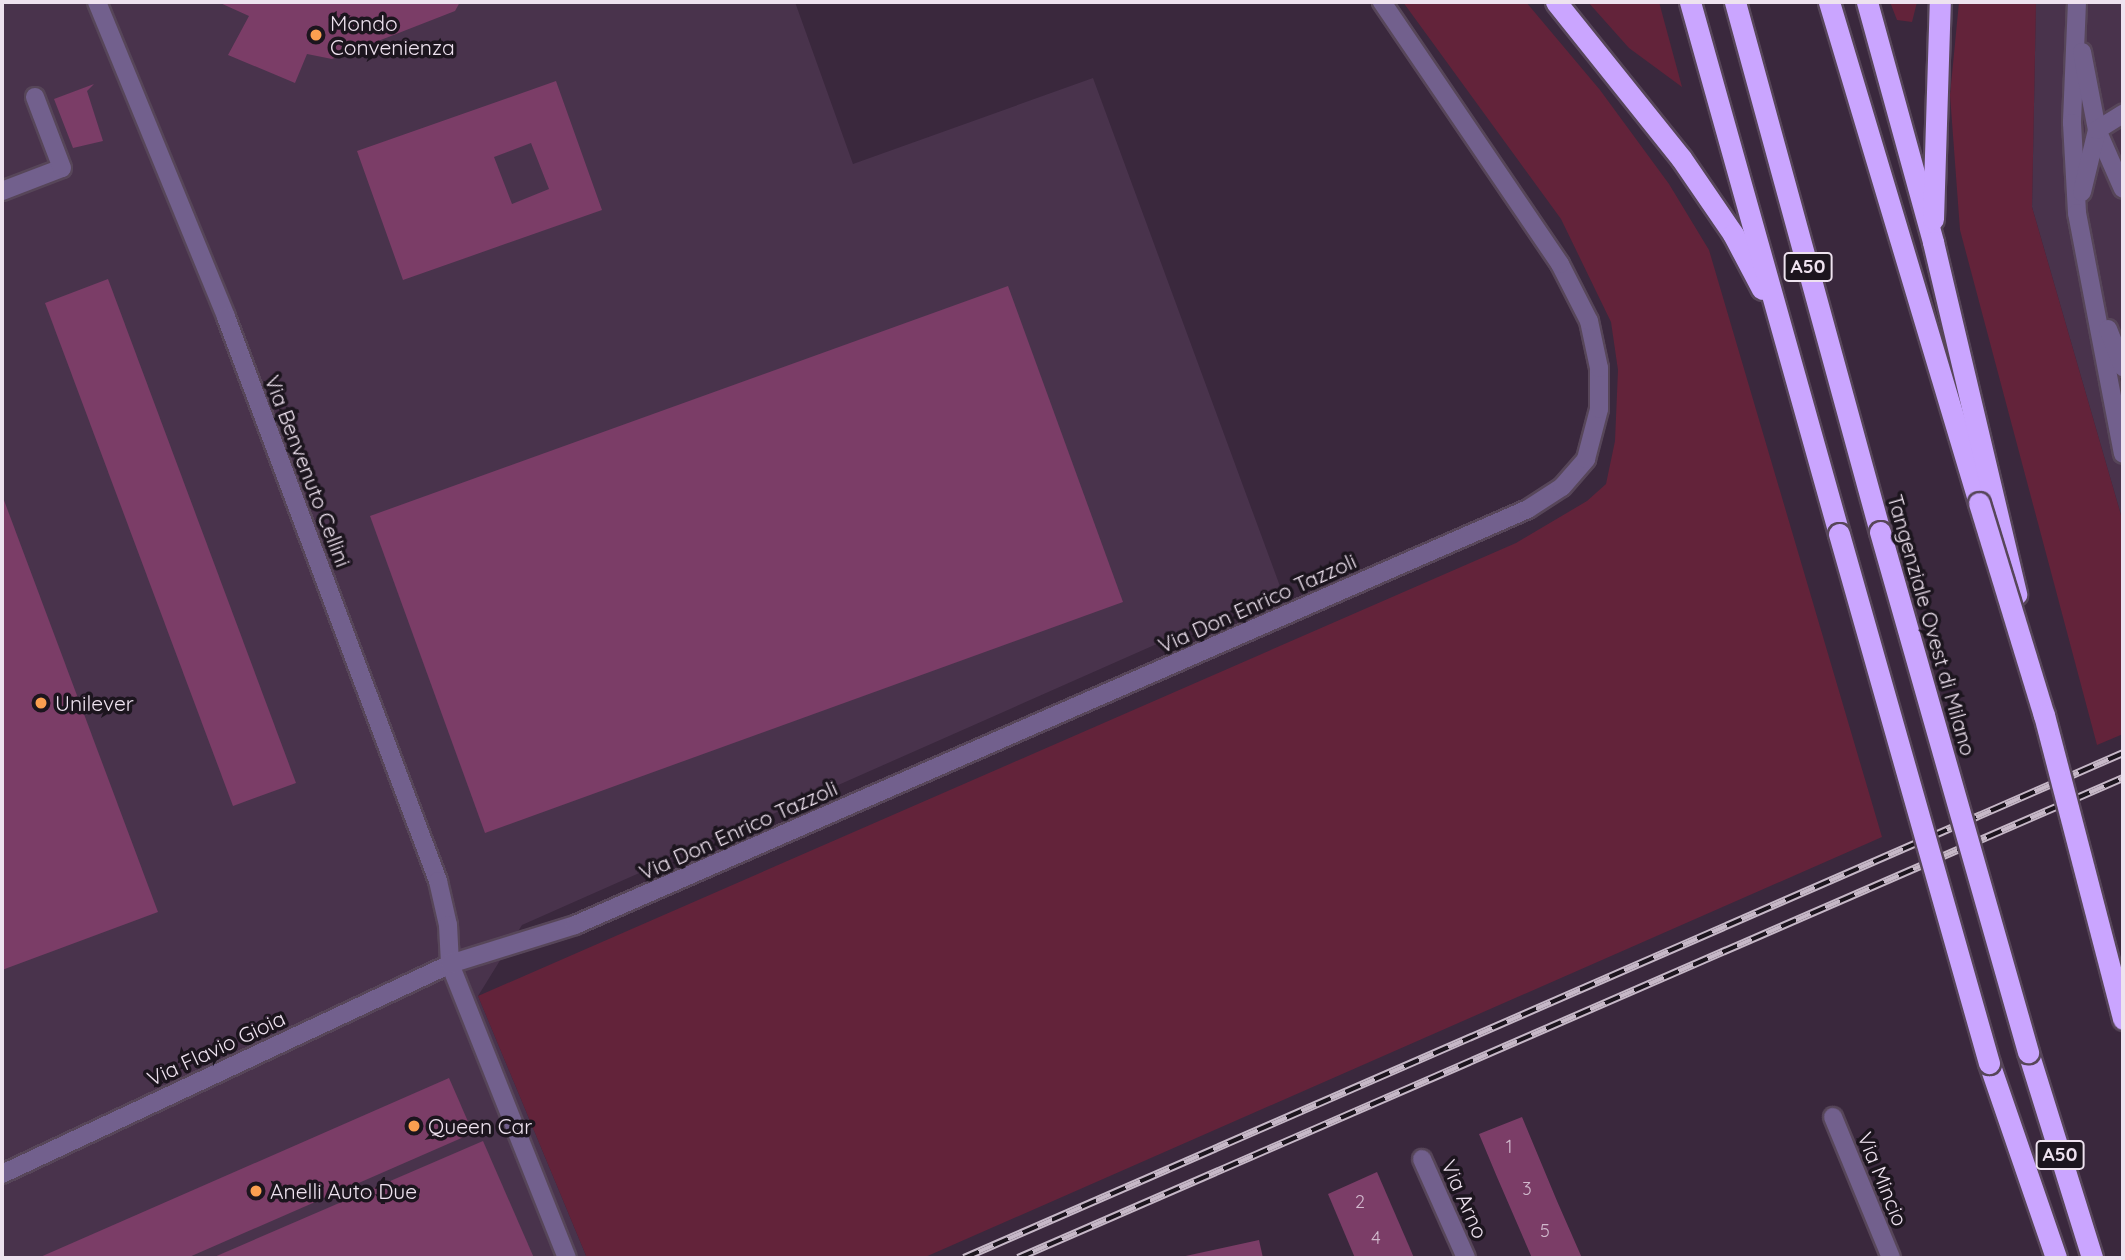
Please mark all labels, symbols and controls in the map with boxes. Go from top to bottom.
place label: Mondo Convenienza [330,10,455,60]
marker: Mondo Convenienza [308,27,324,43]
road number: A50 [1784,252,1832,282]
street label: Via Benvenuto Cellini [260,372,356,570]
street label: Tangenziale Ovest di Milano [1883,492,1981,758]
street label: Via Don Enrico Tazzoli [1154,548,1360,658]
place label: Unilever [55,690,134,716]
marker: Unilever [33,695,49,711]
street label: Via Don Enrico Tazzoli [635,775,841,885]
street label: Via Flavio Gioia [143,1005,289,1091]
place label: Queen Car [428,1113,532,1139]
marker: Queen Car [406,1118,422,1134]
street label: Via Mincio [1853,1128,1913,1230]
house number: 1 [1506,1136,1512,1158]
road number: A50 [2036,1140,2084,1170]
street label: Via Arno [1437,1156,1493,1242]
place label: Anelli Auto Due [270,1178,417,1204]
house number: 3 [1522,1178,1532,1200]
marker: Anelli Auto Due [248,1183,264,1199]
house number: 2 [1355,1191,1365,1213]
house number: 5 [1540,1220,1550,1242]
house number: 4 [1371,1227,1381,1249]

